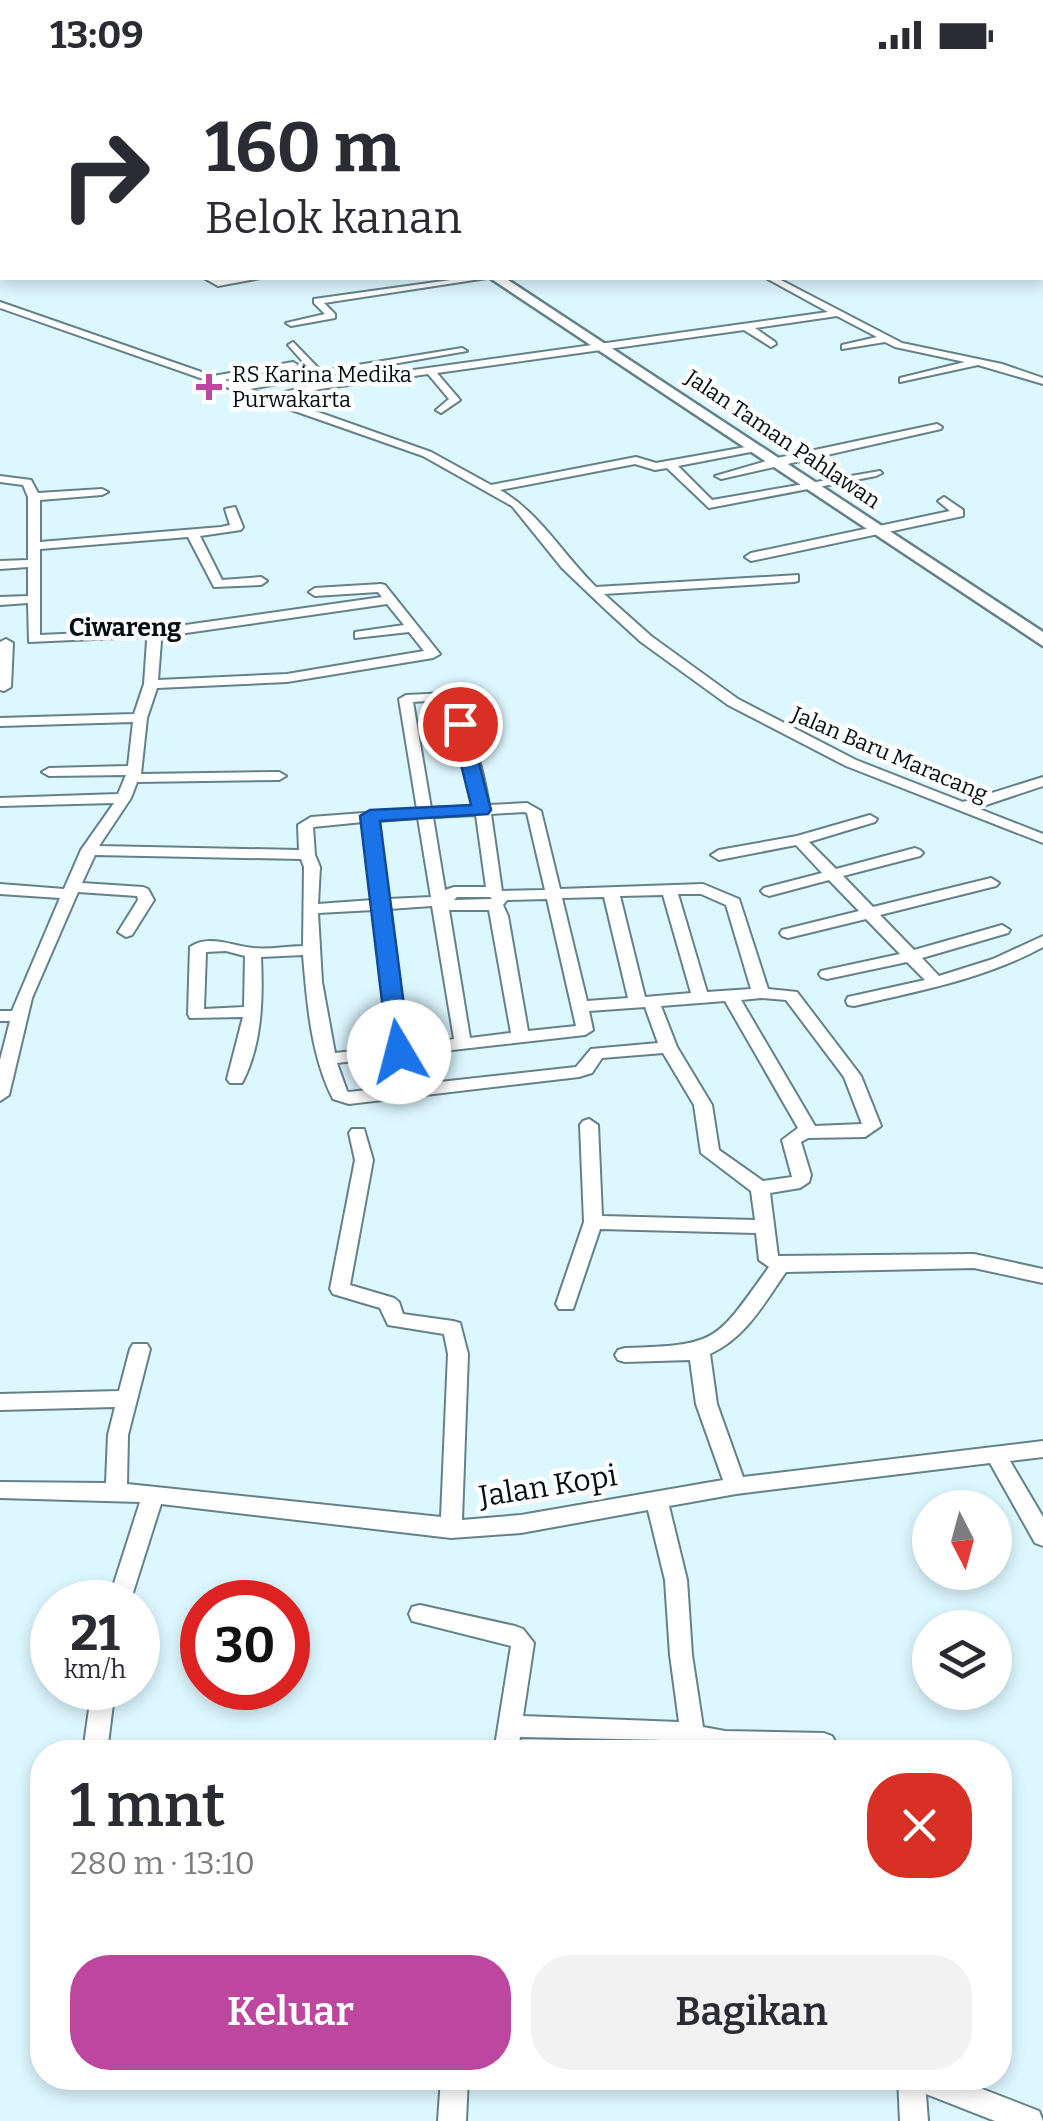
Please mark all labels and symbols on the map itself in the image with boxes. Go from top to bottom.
place label: RS Karina Medika Purwakarta [232,361,412,413]
street label: Jalan Taman Pahlawan [680,363,886,514]
marker: RS Karina Medika Purwakarta [196,374,222,400]
district label: Ciwareng [69,613,181,643]
pin [418,682,503,767]
street label: Jalan Baru Maracang [787,700,992,807]
position arrow [347,1000,451,1104]
street label: Jalan Kopi [475,1457,620,1515]
north arrow [912,1490,1012,1590]
speed limit sign: 30 [180,1580,310,1710]

